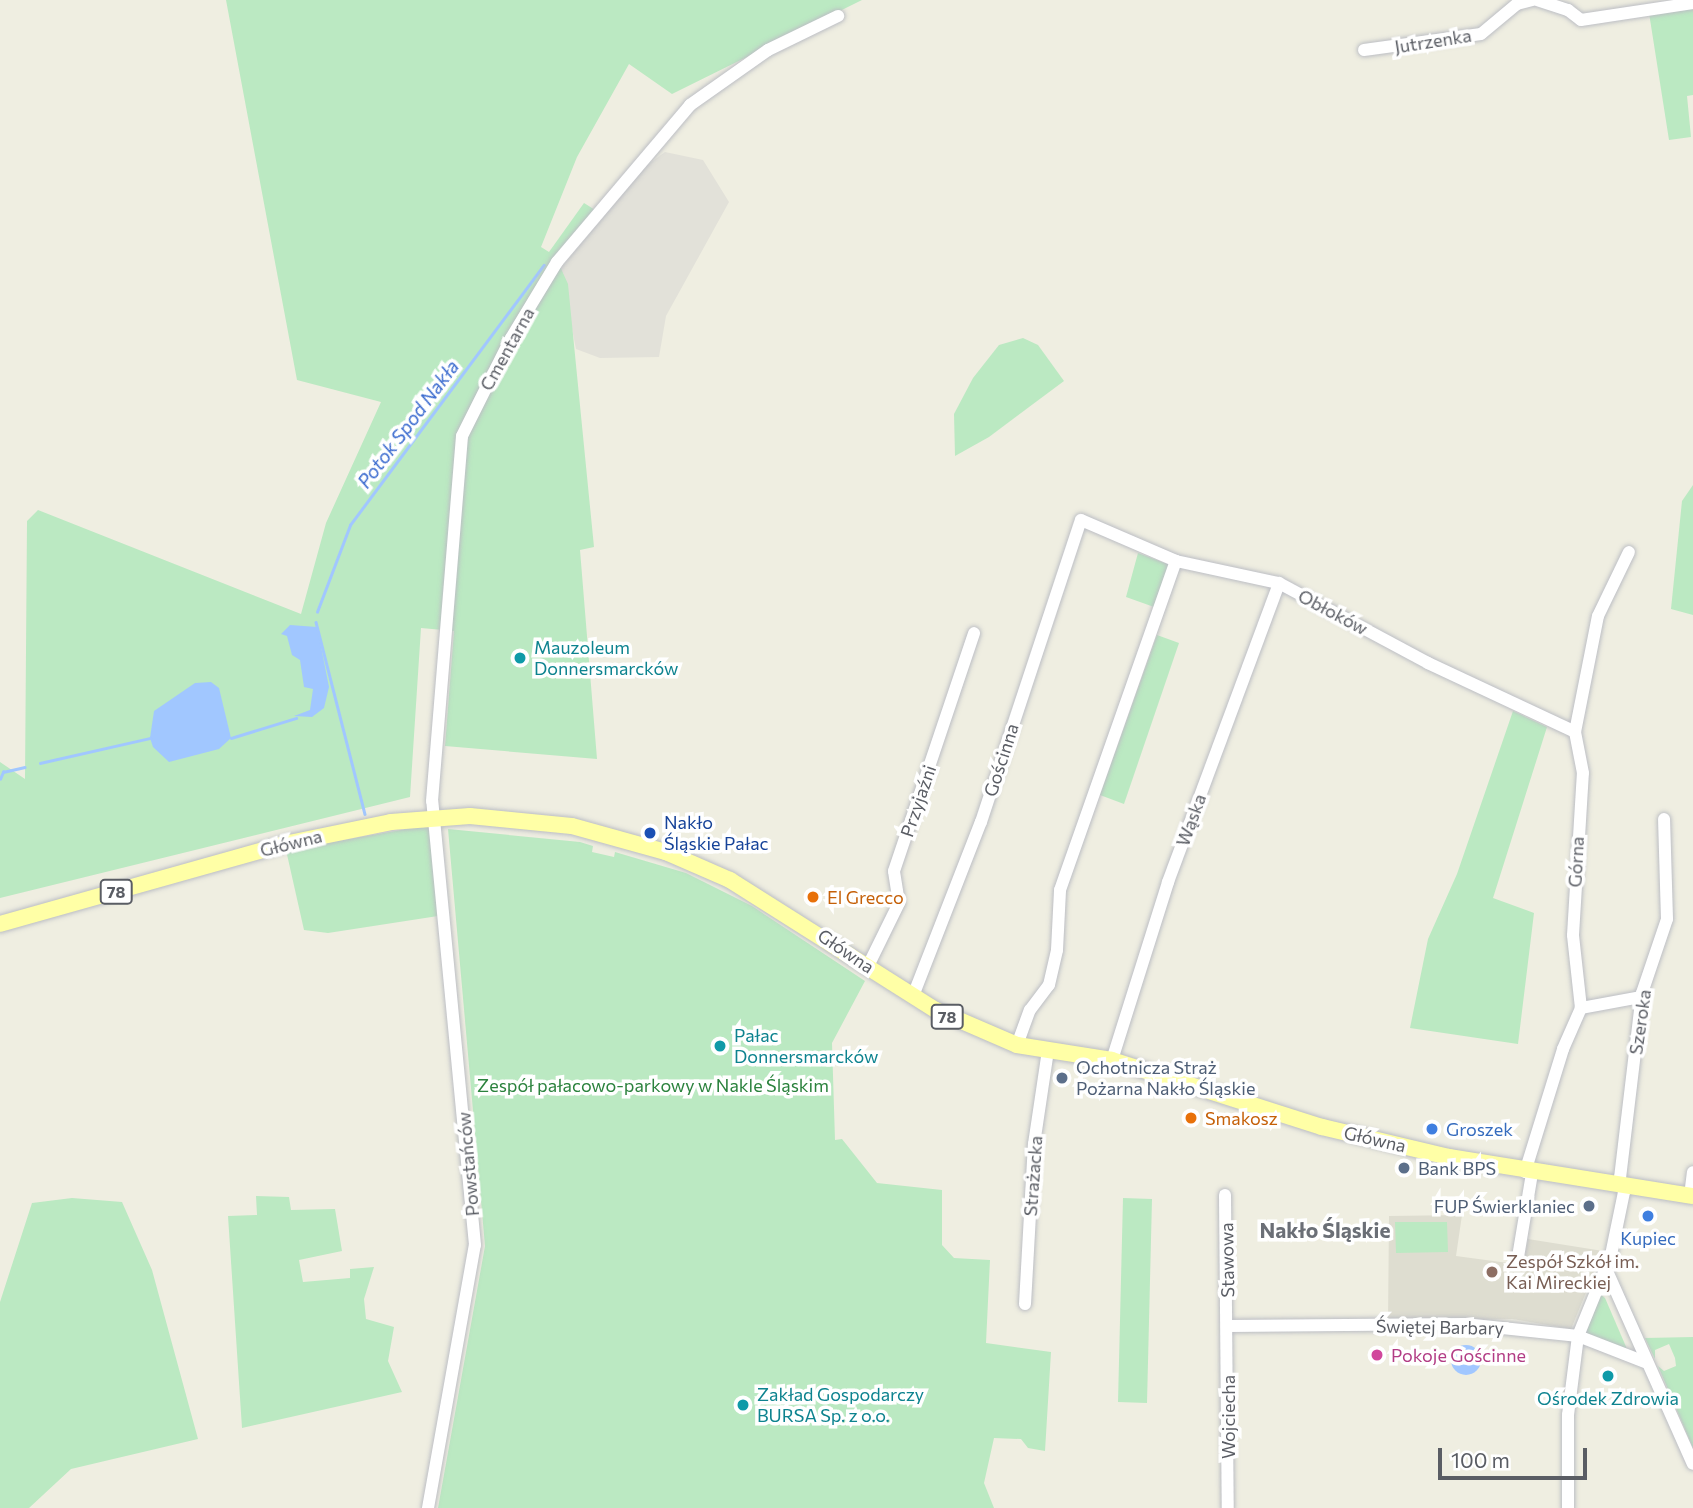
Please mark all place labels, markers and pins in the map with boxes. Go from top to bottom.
place label: Mauzoleum Donnersmarcków [534,637,678,680]
marker: Mauzoleum Donnersmarcków [512,650,528,666]
place label: Nakło Śląskie Pałac [664,812,768,854]
marker: Nakło Śląskie Pałac [642,825,658,841]
place label: El Grecco [827,886,904,908]
marker: El Grecco [805,889,821,905]
place label: Pałac Donnersmarcków [734,1025,878,1068]
marker: Pałac Donnersmarcków [712,1038,728,1054]
place label: Ochotnicza Straż Pożarna Nakło Śląskie [1076,1057,1255,1100]
marker: Ochotnicza Straż Pożarna Nakło Śląskie [1054,1070,1070,1086]
place label: Smakosz [1205,1107,1278,1129]
marker: Smakosz [1183,1110,1199,1126]
place label: Groszek [1446,1118,1513,1140]
marker: Groszek [1424,1121,1440,1137]
place label: Bank BPS [1418,1157,1496,1179]
marker: Bank BPS [1396,1160,1412,1176]
place label: FUP Świerklaniec [1434,1195,1575,1217]
marker: FUP Świerklaniec [1581,1198,1597,1214]
marker: Kupiec [1640,1208,1656,1224]
place label: Kupiec [1620,1227,1676,1249]
place label: Zespół Szkół im. Kai Mireckiej [1506,1251,1639,1294]
marker: Zespół Szkół im. Kai Mireckiej [1484,1264,1500,1280]
place label: Pokoje Gościnne [1391,1344,1526,1366]
marker: Pokoje Gościnne [1369,1347,1385,1363]
marker: Ośrodek Zdrowia [1600,1368,1616,1384]
place label: Zakład Gospodarczy BURSA Sp. z o.o. [757,1384,924,1426]
place label: Ośrodek Zdrowia [1537,1387,1679,1409]
marker: Zakład Gospodarczy BURSA Sp. z o.o. [735,1397,751,1413]

